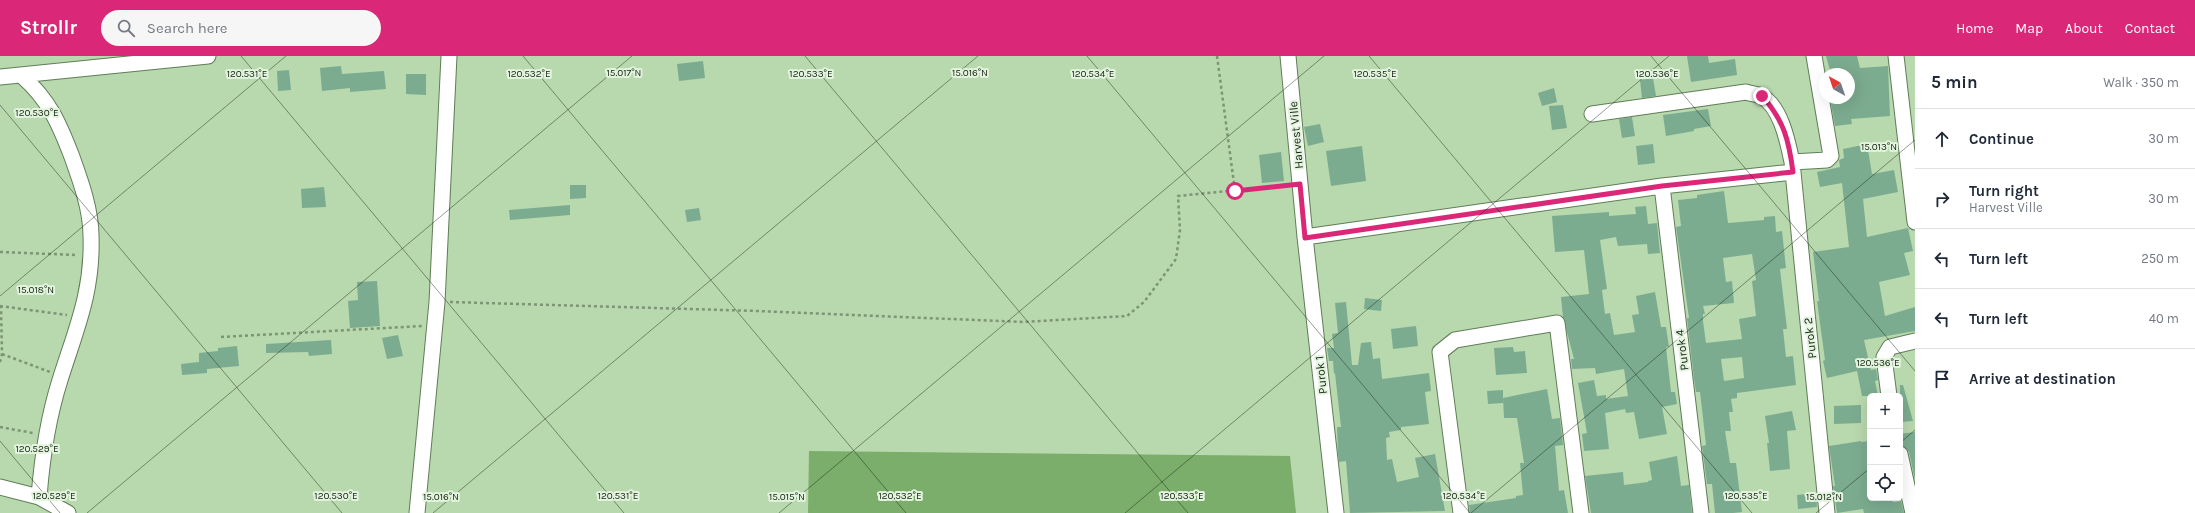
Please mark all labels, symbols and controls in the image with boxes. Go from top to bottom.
search box [101,10,381,46]
text: Strollr [20,17,77,39]
icon: search [115,17,137,39]
text: Search here [147,19,228,37]
text: Home [1956,20,1993,37]
text: Map [2015,20,2043,37]
text: About [2065,20,2103,37]
text: Contact [2125,20,2175,37]
text: 15.017°N [607,67,641,79]
text: 15.016°N [952,67,988,79]
text: 120.531°E [227,68,267,80]
text: 120.532°E [507,68,551,80]
text: 120.533°E [789,68,833,80]
text: 120.534°E [1072,68,1114,80]
text: 120.535°E [1353,68,1397,80]
text: 120.536°E [1635,68,1679,80]
north arrow [1819,68,1855,104]
text: 5 min [1931,72,1978,92]
text: Walk · 350 m [2103,75,2179,90]
route end [1753,87,1771,105]
street label: Harvest Ville [1286,100,1306,170]
text: 120.530°E [15,107,59,119]
icon: ahead [1931,128,1953,150]
text: Continue [1969,130,2034,148]
text: 30 m [2148,131,2179,146]
text: 15.013°N [1861,141,1897,153]
route start [1226,182,1244,200]
text: Turn right [1969,182,2039,200]
icon: right [1931,188,1953,210]
text: 30 m [2148,191,2179,206]
text: Harvest Ville [1969,200,2043,215]
icon: left [1931,248,1953,270]
text: Turn left [1969,250,2028,268]
text: 250 m [2141,251,2179,266]
text: 15.018°N [18,284,54,296]
icon: left [1931,308,1953,330]
text: Turn left [1969,310,2028,328]
text: 40 m [2149,311,2179,326]
street label: Purok 2 [1801,317,1819,359]
street label: Purok 4 [1673,328,1691,371]
street label: Purok 1 [1312,355,1330,395]
text: 120.536°E [1856,357,1900,369]
icon: arrive [1931,368,1953,390]
text: Arrive at destination [1969,370,2116,388]
map controls [1867,393,1903,501]
button: + [1867,393,1903,429]
button: − [1867,429,1903,465]
text: 120.529°E [15,443,59,455]
button: locate [1867,465,1903,501]
text: 120.529°E [32,490,76,502]
text: 120.530°E [314,490,358,502]
text: 120.531°E [598,490,638,502]
text: 120.532°E [878,490,922,502]
text: 120.533°E [1160,490,1204,502]
text: 120.534°E [1443,490,1485,502]
text: 120.535°E [1724,490,1768,502]
text: 15.016°N [423,491,459,503]
text: 15.015°N [769,491,805,503]
text: 15.012°N [1806,491,1842,503]

